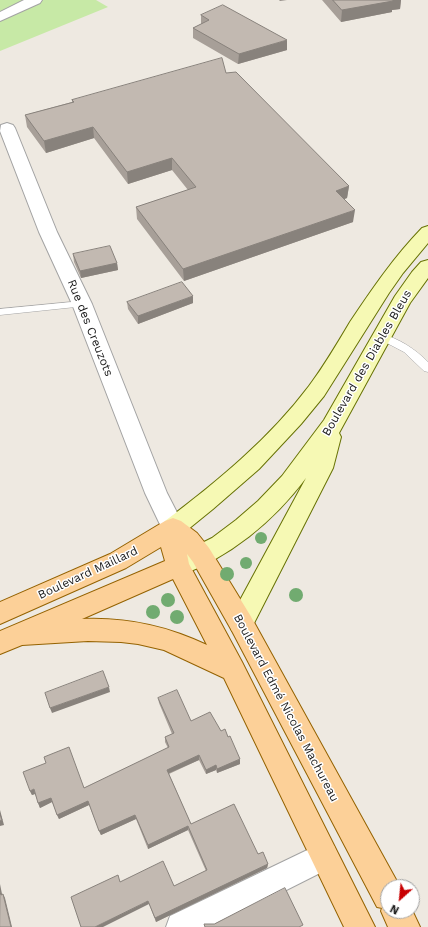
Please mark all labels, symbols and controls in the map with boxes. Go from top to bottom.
street label: Rue des Creuzots [64,277,116,379]
street label: Boulevard des Diables Bleus [319,287,415,439]
street label: Boulevard Maillard [36,544,140,602]
street label: Boulevard Edmé Nicolas Machureau [230,612,342,804]
north arrow [380,879,420,919]
text: N [388,902,401,917]

